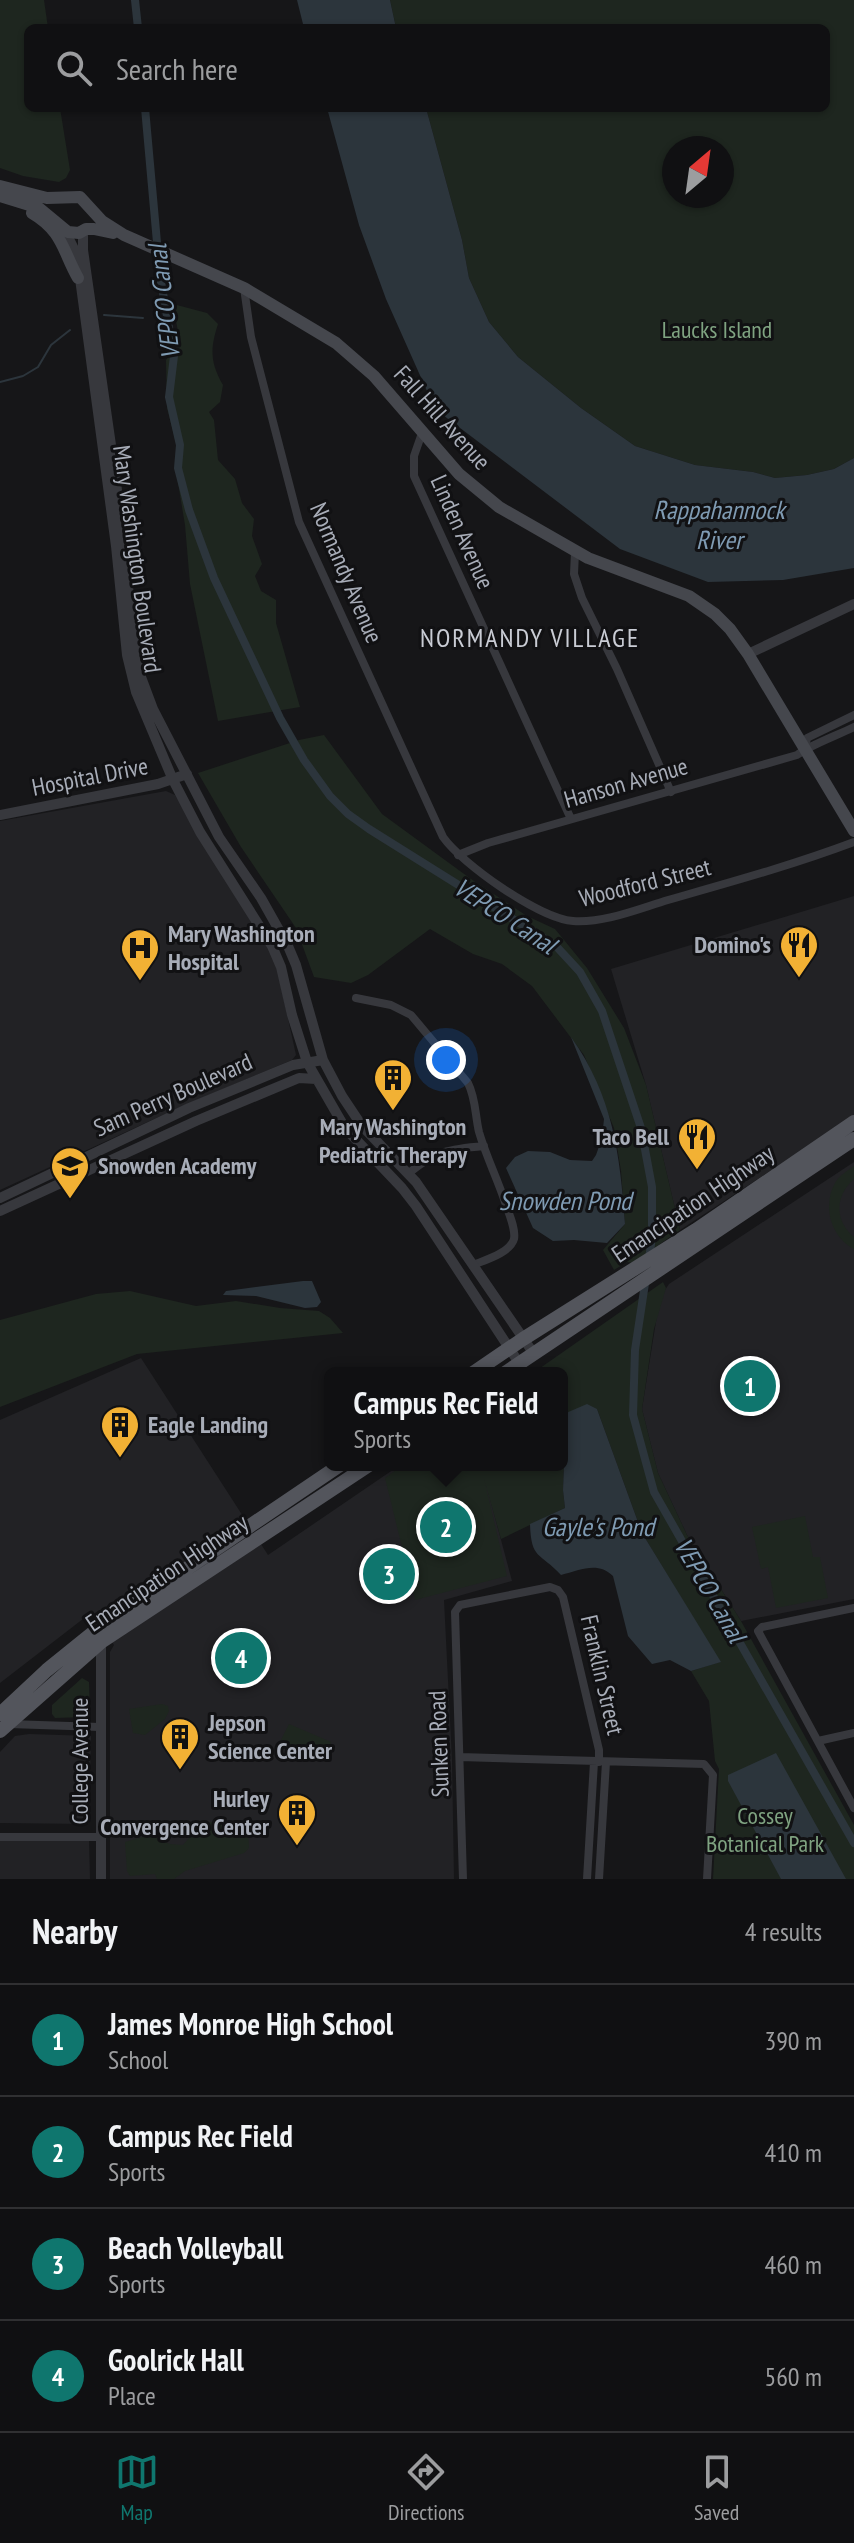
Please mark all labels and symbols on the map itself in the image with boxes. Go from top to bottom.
north arrow [662,136,734,208]
water label: VEPCO Canal [140,240,187,361]
park label: Laucks Island [662,314,772,345]
street label: Fall Hill Avenue [387,359,497,476]
street label: Mary Washington Boulevard [106,443,169,675]
street label: Linden Avenue [424,470,501,594]
water label: Rappahannock River [653,493,787,556]
street label: Normandy Avenue [303,498,390,648]
district label: NORMANDY VILLAGE [420,621,640,654]
street label: Hospital Drive [29,750,151,803]
street label: Hanson Avenue [560,750,691,815]
street label: Woodford Street [576,851,714,914]
water label: VEPCO Canal [448,870,565,962]
place label: Mary Washington Hospital [168,918,315,977]
restaurant icon: Domino's [778,924,820,979]
hospital icon: Mary Washington Hospital [119,927,161,982]
place label: Domino's [694,929,771,960]
your location [426,1040,466,1080]
street label: Sam Perry Boulevard [89,1046,257,1143]
building icon: Mary Washington Pediatric Therapy [372,1057,414,1112]
place label: Mary Washington Pediatric Therapy [319,1111,467,1170]
restaurant icon: Taco Bell [676,1116,718,1171]
place label: Taco Bell [592,1121,669,1152]
street label: Emancipation Highway [606,1138,780,1269]
school or university icon: Snowden Academy [49,1145,91,1200]
place label: Snowden Academy [98,1150,257,1181]
water label: Snowden Pond [499,1184,635,1217]
pin: 1 [724,1356,776,1416]
building icon: Eagle Landing [99,1404,141,1459]
place label: Eagle Landing [148,1409,268,1440]
pin: 2 [420,1497,472,1557]
street label: Emancipation Highway [80,1507,254,1638]
water label: Gayle's Pond [542,1510,658,1543]
water label: VEPCO Canal [667,1531,755,1651]
pin: 3 [363,1544,415,1604]
street label: Franklin Street [574,1612,631,1738]
pin: 4 [215,1628,267,1688]
street label: Sunken Road [421,1690,456,1798]
street label: College Avenue [64,1697,95,1825]
place label: Jepson Science Center [207,1707,333,1766]
building icon: Jepson Science Center [159,1716,201,1771]
place label: Hurley Convergence Center [100,1783,270,1842]
building icon: Hurley Convergence Center [276,1792,318,1847]
park label: Cossey Botanical Park [706,1800,825,1859]

